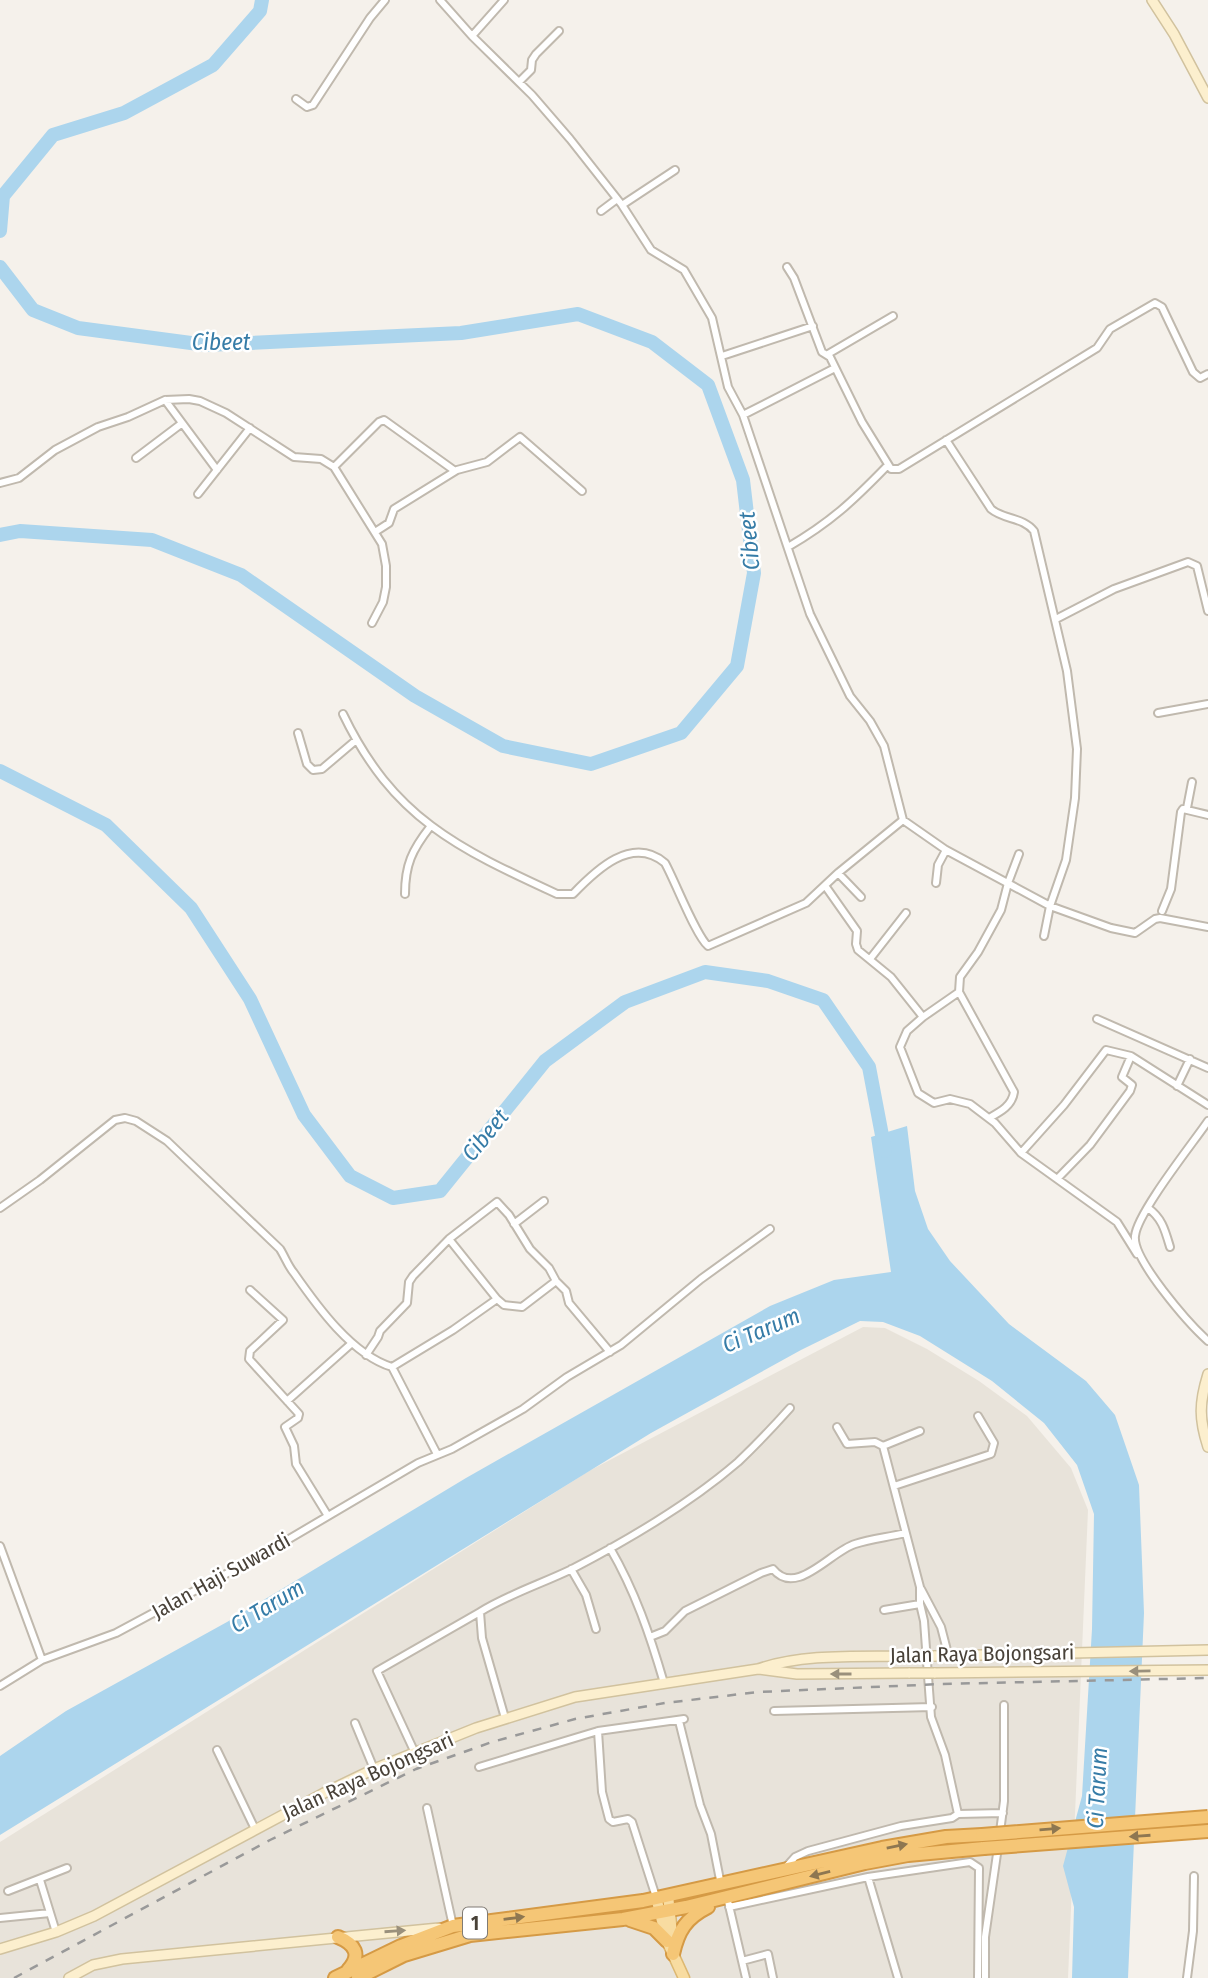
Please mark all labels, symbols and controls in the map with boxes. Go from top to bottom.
water label: Cibeet [192,328,251,356]
water label: Cibeet [732,510,766,571]
water label: Cibeet [456,1103,515,1167]
water label: Ci Tarum [718,1301,804,1359]
street label: Jalan Haji Suwardi [147,1527,295,1625]
water label: Ci Tarum [225,1573,309,1639]
street label: Jalan Raya Bojongsari [890,1639,1074,1669]
one-way arrow [1129,1665,1151,1676]
one-way arrow [830,1668,852,1680]
street label: Jalan Raya Bojongsari [278,1727,458,1825]
water label: Ci Tarum [1081,1747,1113,1829]
one-way arrow [1040,1823,1062,1834]
one-way arrow [1129,1831,1151,1842]
one-way arrow [886,1840,908,1851]
one-way arrow [809,1869,831,1880]
road number: 1 [463,1908,487,1938]
one-way arrow [504,1912,526,1923]
one-way arrow [384,1925,406,1936]

